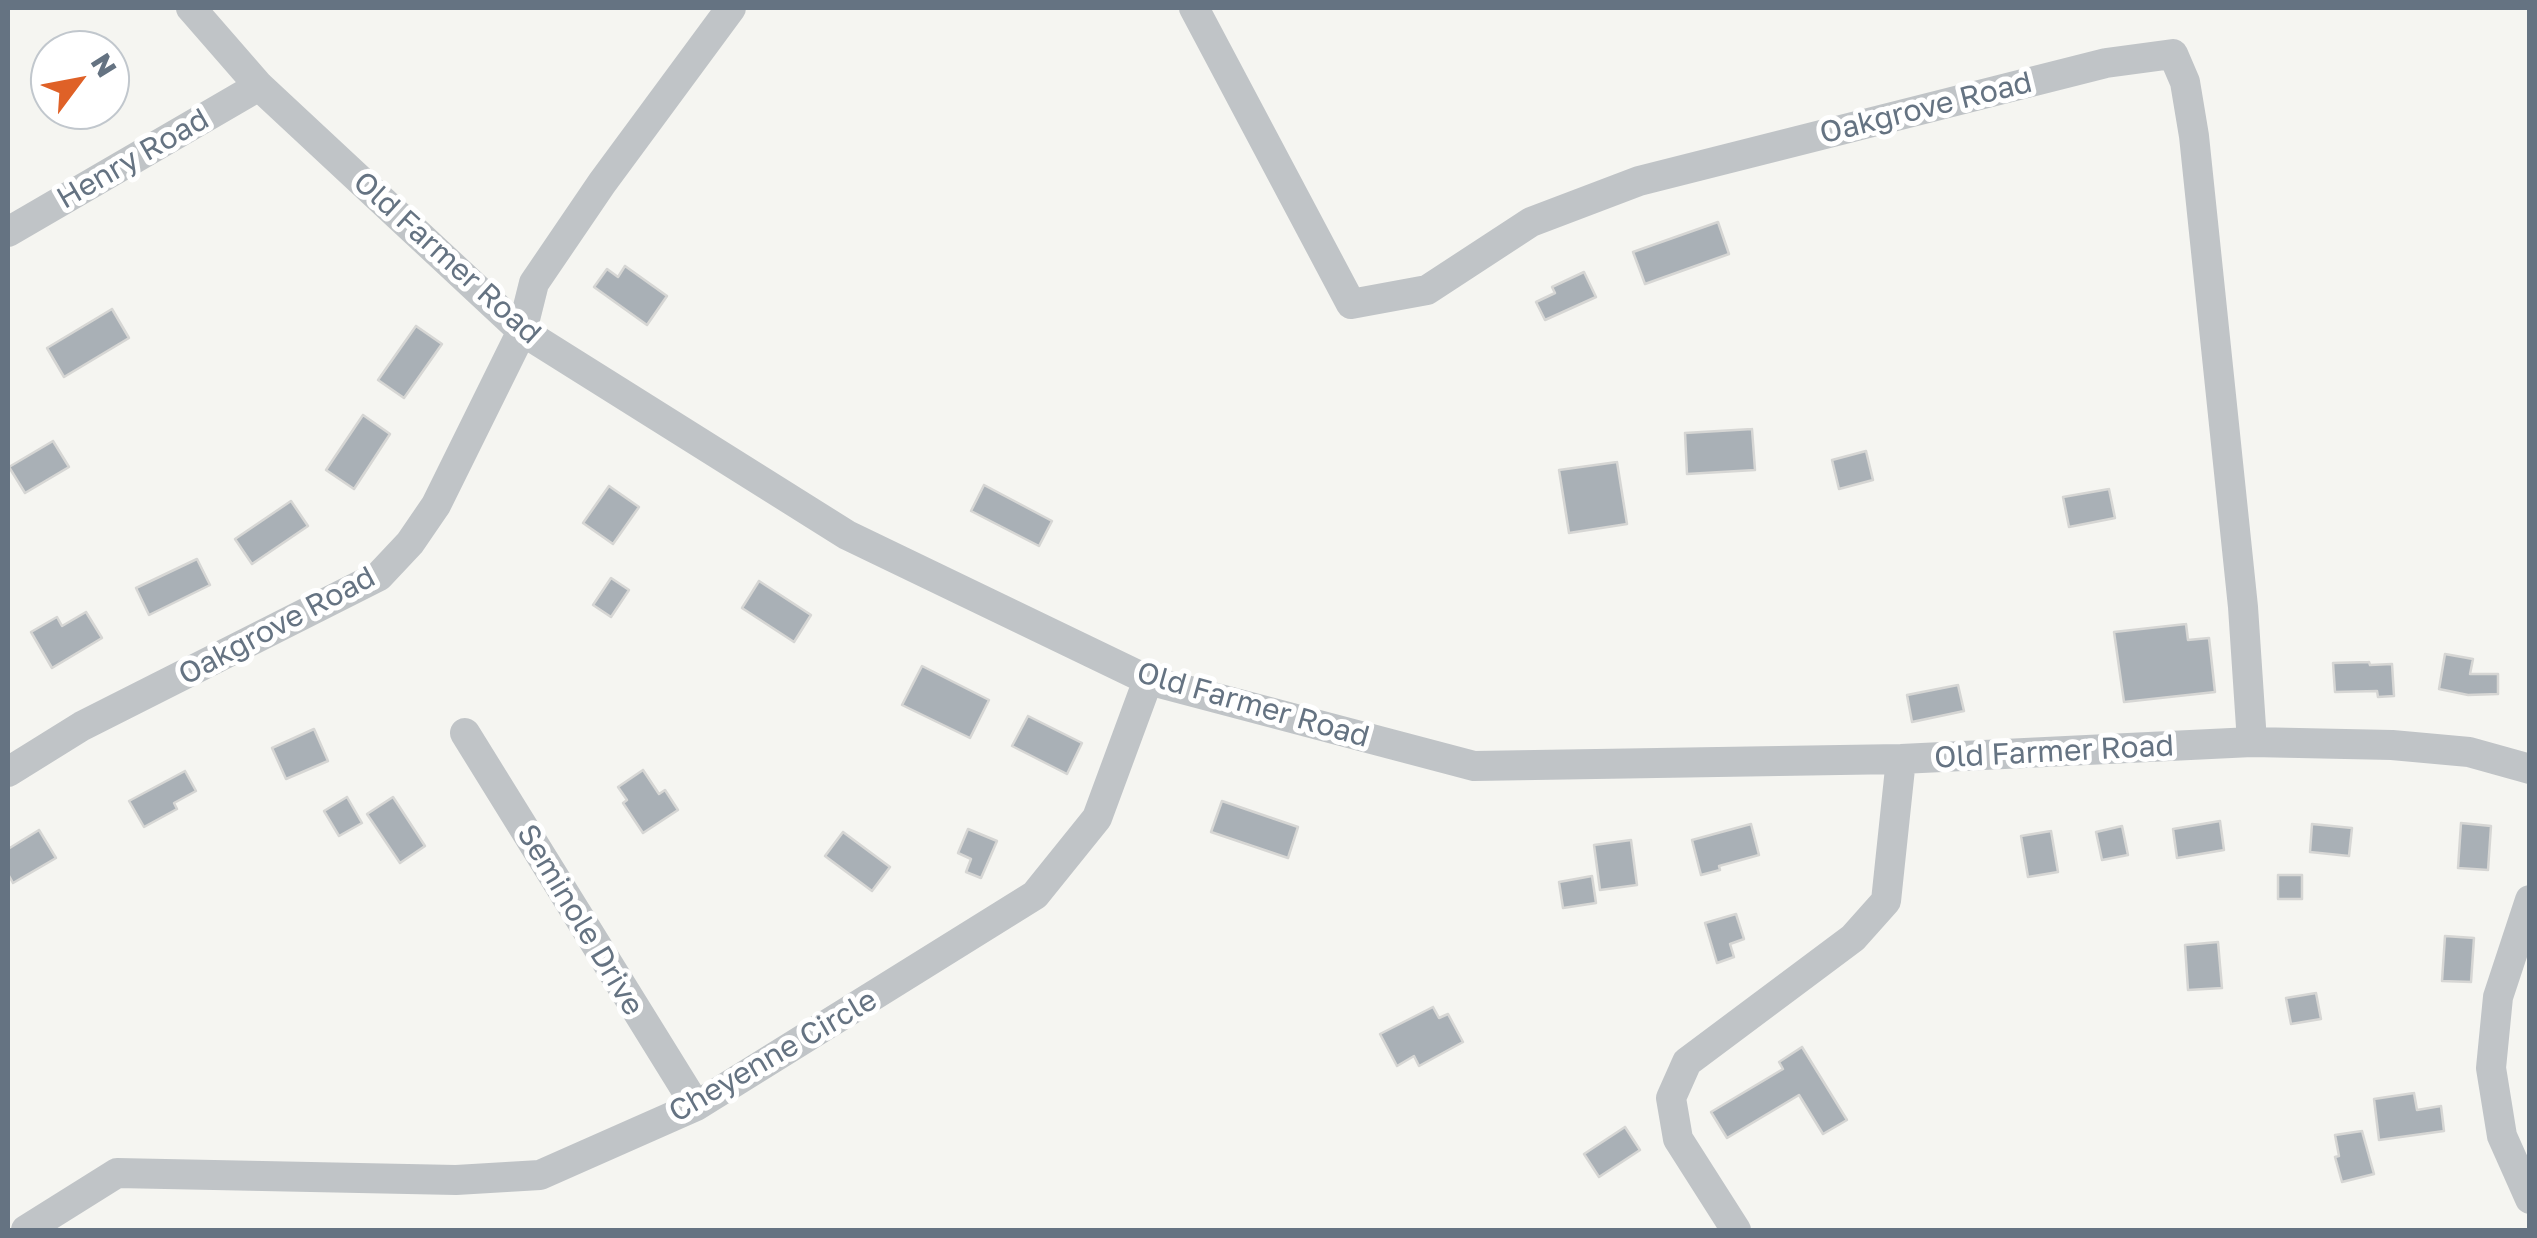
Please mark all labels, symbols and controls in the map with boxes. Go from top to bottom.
north arrow [30,30,130,130]
text: N [85,47,124,83]
street label: Oakgrove Road [1816,64,2036,152]
street label: Henry Road [51,101,215,217]
street label: Old Farmer Road [346,164,548,352]
street label: Oakgrove Road [173,559,381,693]
street label: Old Farmer Road [1133,655,1373,755]
street label: Old Farmer Road [1933,728,2175,776]
street label: Seminole Drive [509,818,651,1022]
street label: Cheyenne Circle [663,982,883,1130]

